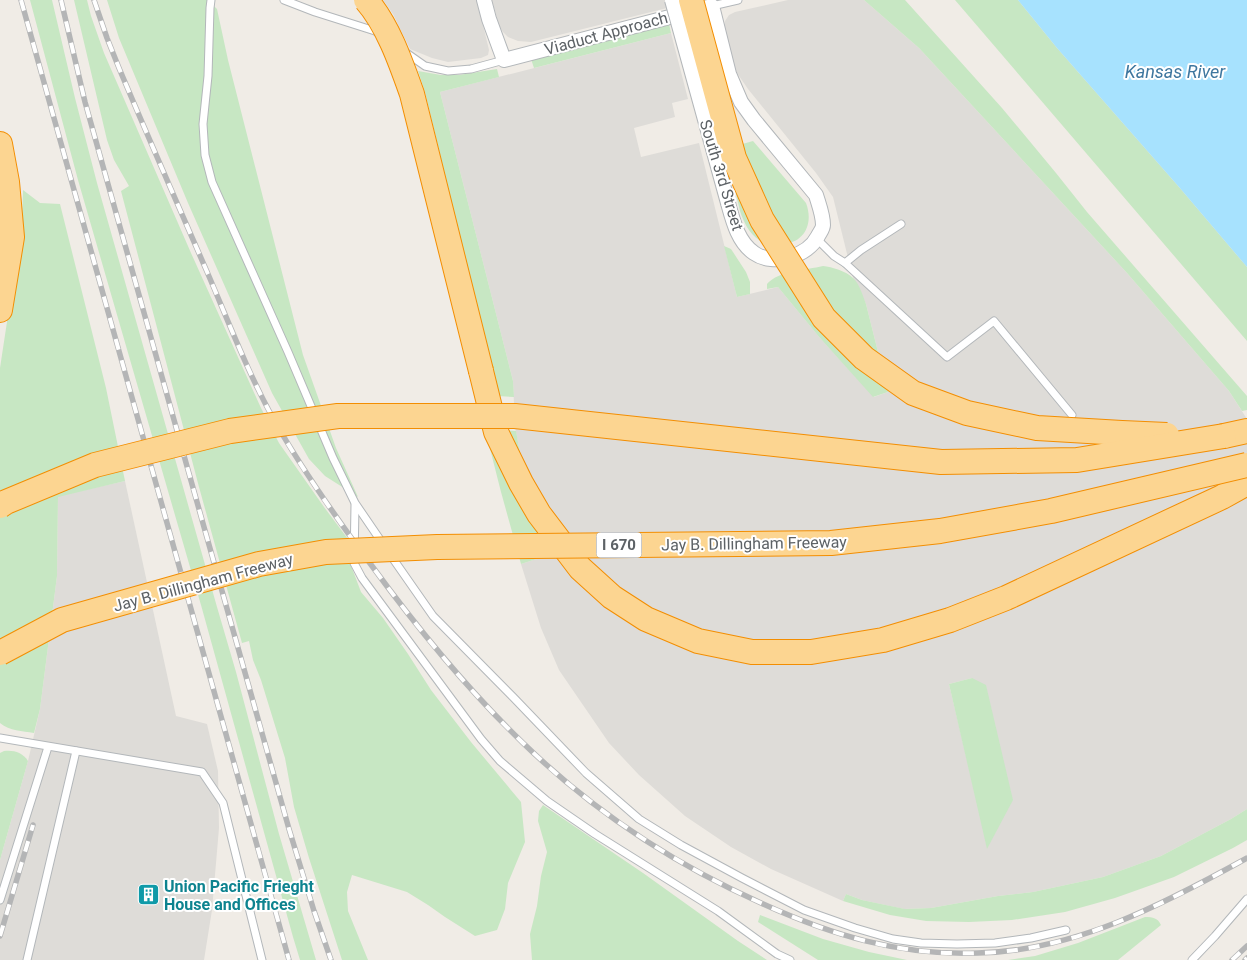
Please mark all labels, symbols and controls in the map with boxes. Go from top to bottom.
street label: Viaduct Approach [542,8,670,59]
water label: Kansas River [1125,61,1226,82]
street label: South 3rd Street [696,117,747,233]
road number: I 670 [596,532,642,558]
street label: Jay B. Dillingham Freeway [661,532,847,555]
street label: Jay B. Dillingham Freeway [111,549,296,616]
place label: Union Pacific Frieght House and Offices [164,877,315,914]
building icon: Union Pacific Frieght House and Offices [136,883,160,907]

